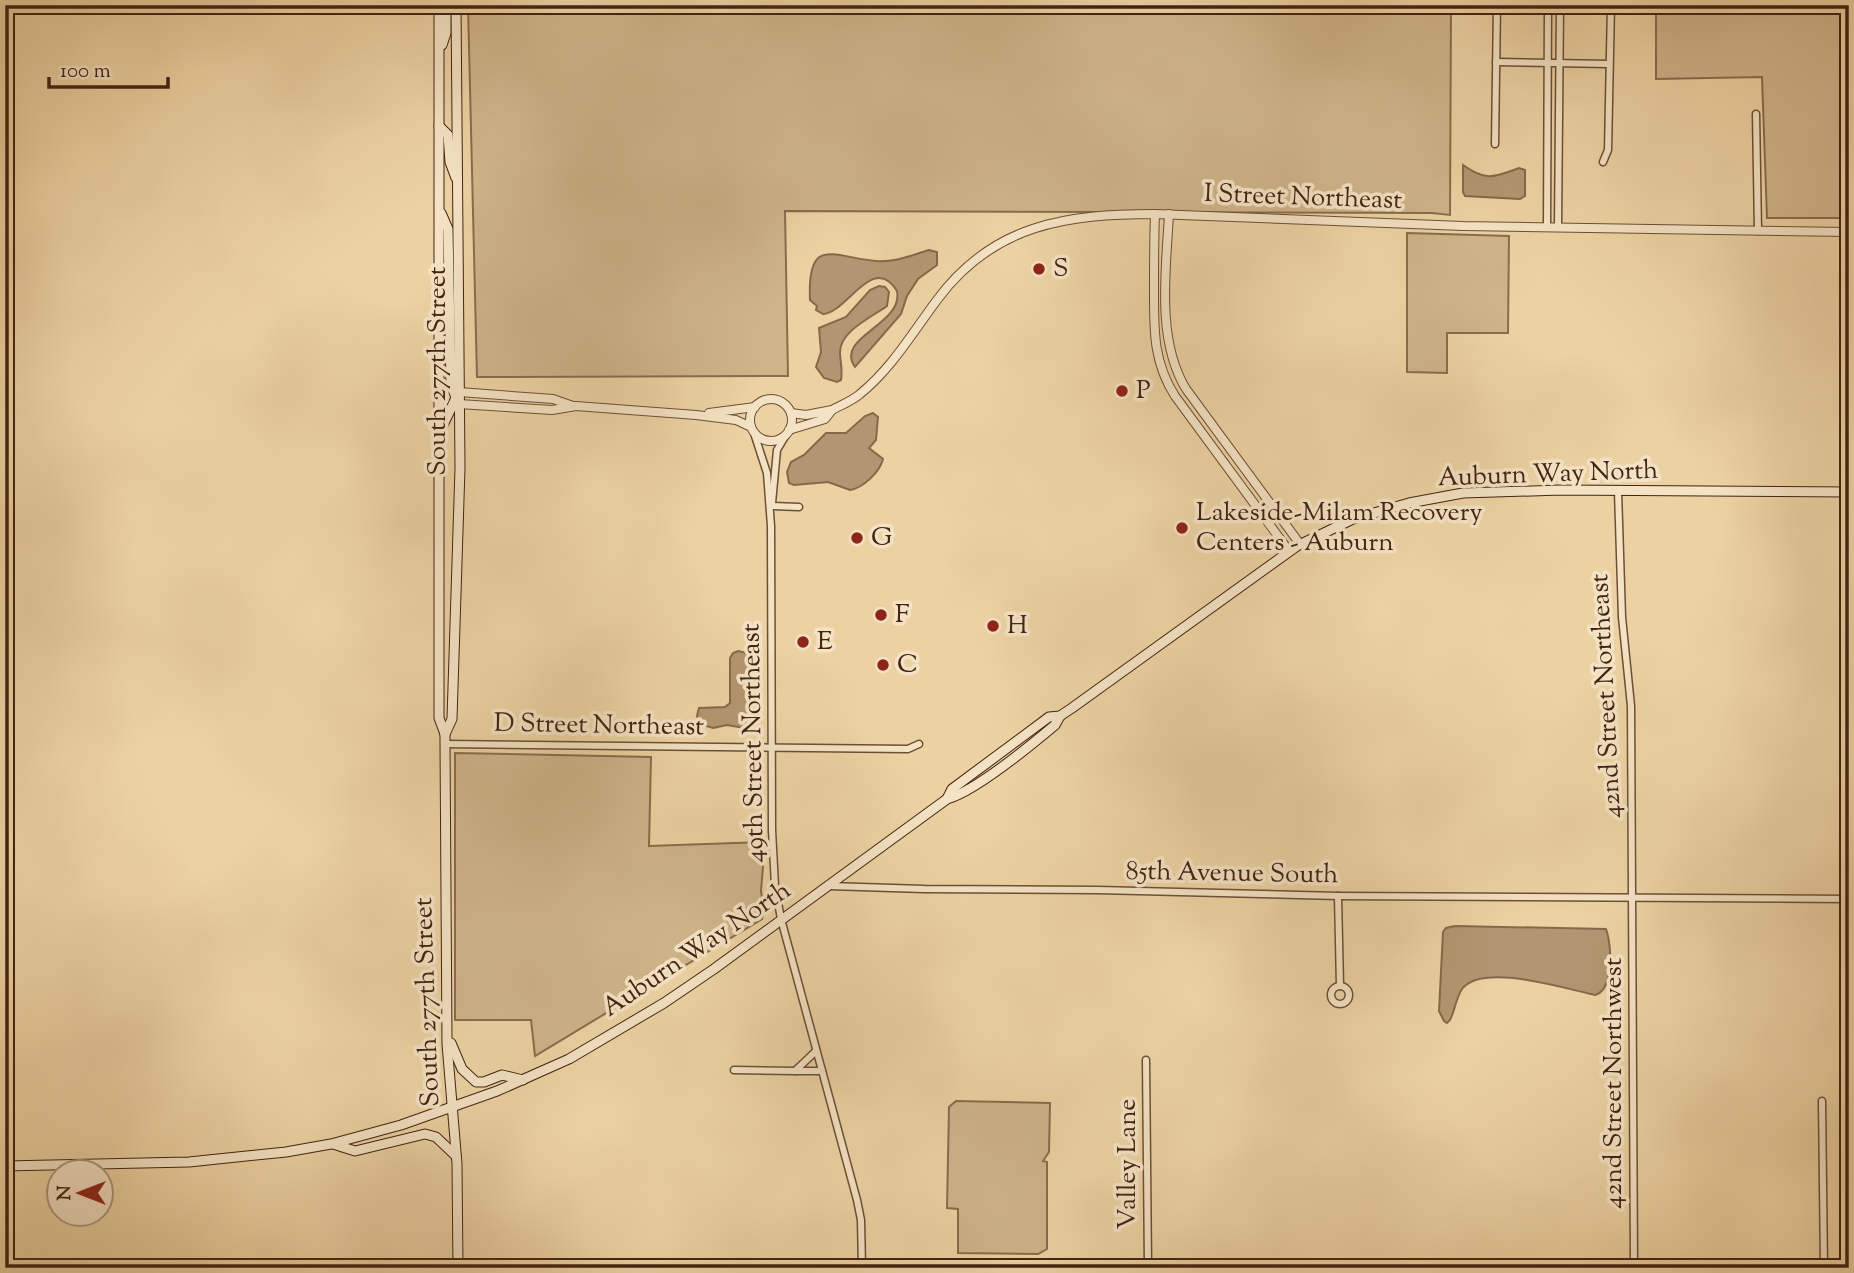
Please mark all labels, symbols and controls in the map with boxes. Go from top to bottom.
scale bar [49,46,168,90]
text: 100 m [60,57,111,87]
street label: I Street Northeast [1203,176,1403,220]
place label: S [1053,251,1069,288]
marker: S [1031,261,1047,277]
street label: South 277th Street [420,266,457,476]
place label: P [1136,373,1151,410]
marker: P [1114,383,1130,399]
street label: Auburn Way North [1437,453,1659,497]
place label: Lakeside-Milam Recovery Centers - Auburn [1196,495,1482,562]
place label: G [871,520,892,557]
marker: Lakeside-Milam Recovery Centers - Auburn [1174,520,1190,536]
marker: G [849,530,865,546]
street label: 42nd Street Northeast [1582,573,1632,819]
place label: F [895,597,909,634]
marker: F [873,607,889,623]
place label: H [1007,608,1028,645]
marker: H [985,618,1001,634]
street label: 49th Street Northeast [733,623,775,863]
place label: E [817,624,833,661]
marker: E [795,634,811,650]
place label: C [897,647,918,684]
marker: C [875,657,891,673]
street label: D Street Northeast [494,706,705,746]
street label: 85th Avenue South [1125,854,1339,894]
street label: Auburn Way North [595,873,799,1027]
street label: South 277th Street [406,897,450,1107]
street label: 42nd Street Northwest [1596,957,1633,1209]
street label: Valley Lane [1110,1099,1147,1229]
north arrow [46,1158,116,1228]
text: N [52,1185,79,1201]

